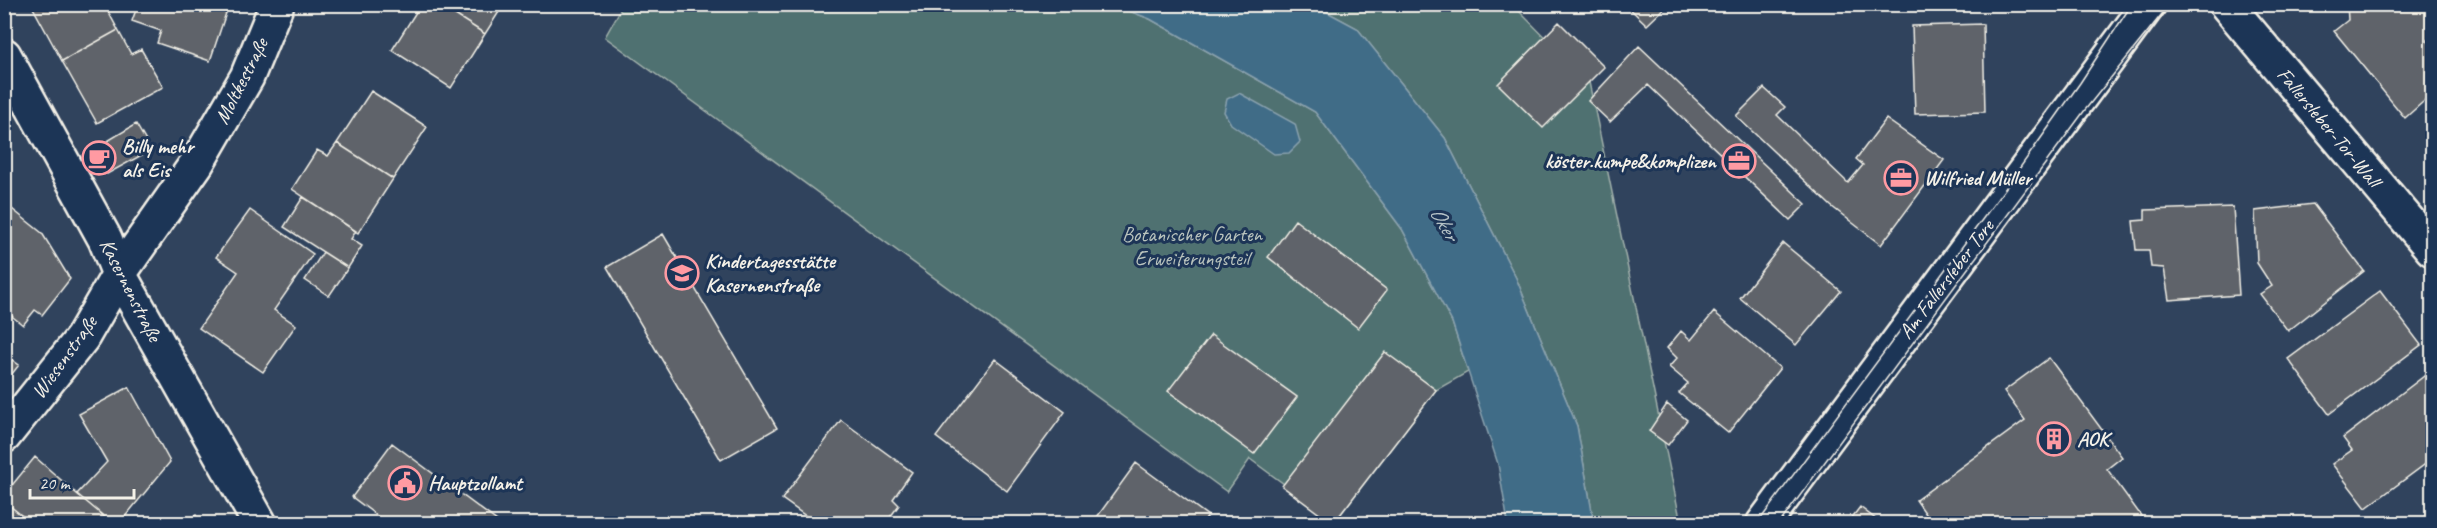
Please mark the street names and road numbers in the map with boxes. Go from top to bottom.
street label: Moltkestraße [208,32,275,128]
street label: Fallersleber-Tor-Wall [2271,62,2389,195]
street label: Am Fallersleber Tore [1893,213,2000,344]
street label: Kasernenstraße [94,234,169,348]
street label: Wiesenstraße [25,309,104,403]

